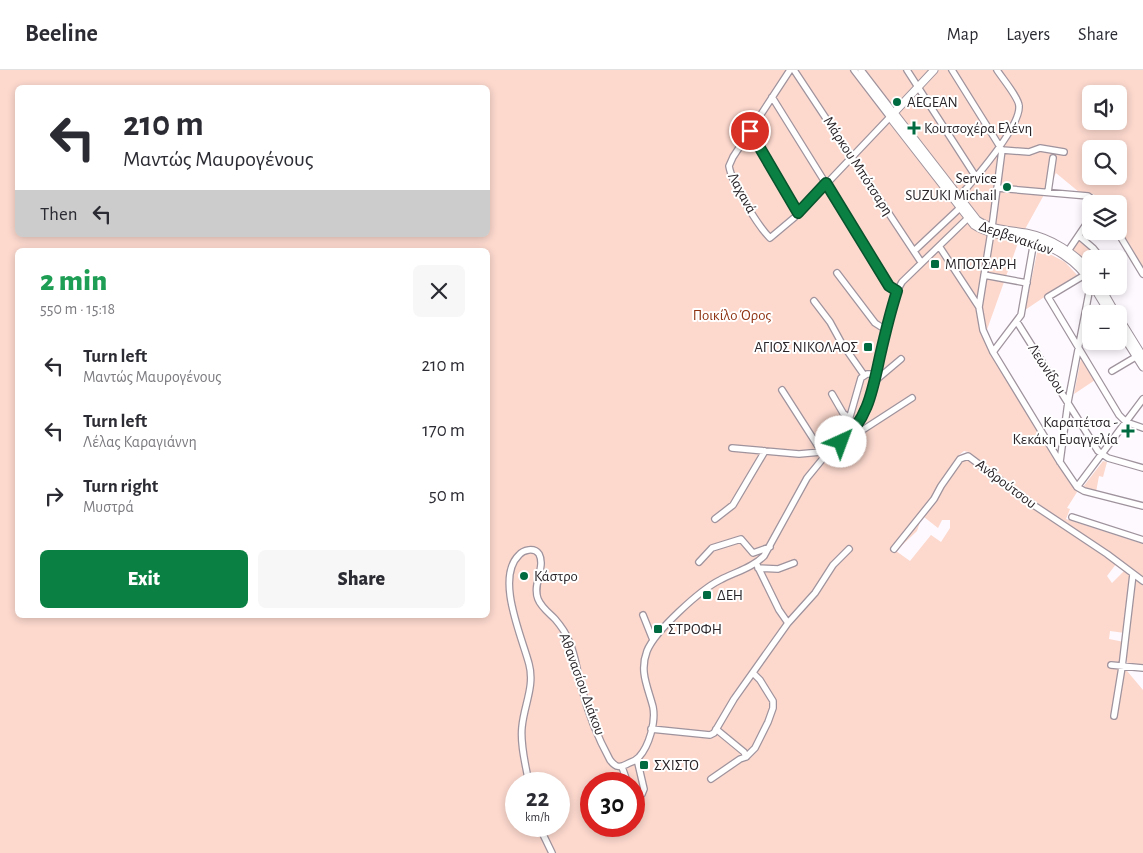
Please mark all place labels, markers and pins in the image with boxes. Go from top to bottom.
place label: AEGEAN [907,95,958,110]
marker: AEGEAN [891,96,903,108]
pin [729,110,771,152]
place label: Κουτσοχέρα Ελένη [924,121,1032,136]
marker: Κουτσοχέρα Ελένη [908,122,920,134]
place label: Service SUZUKI Michail [905,171,997,203]
marker: Service SUZUKI Michail [1001,181,1013,193]
place label: ΜΠΟΤΣΑΡΗ [945,257,1017,272]
marker: ΜΠΟΤΣΑΡΗ [929,258,941,270]
place label: ΑΓΙΟΣ ΝΙΚΟΛΑΟΣ [754,340,858,355]
marker: ΑΓΙΟΣ ΝΙΚΟΛΑΟΣ [862,341,874,353]
place label: Καραπέτσα - Κεκάκη Ευαγγελία [1012,415,1118,447]
marker: Καραπέτσα - Κεκάκη Ευαγγελία [1122,425,1134,437]
place label: Κάστρο [534,569,578,584]
marker: Κάστρο [518,570,530,582]
place label: ΔΕΗ [717,588,743,603]
marker: ΔΕΗ [701,589,713,601]
place label: ΣΤΡΟΦΗ [668,622,722,637]
marker: ΣΤΡΟΦΗ [652,623,664,635]
place label: ΣΧΙΣΤΟ [654,758,699,773]
marker: ΣΧΙΣΤΟ [638,759,650,771]

